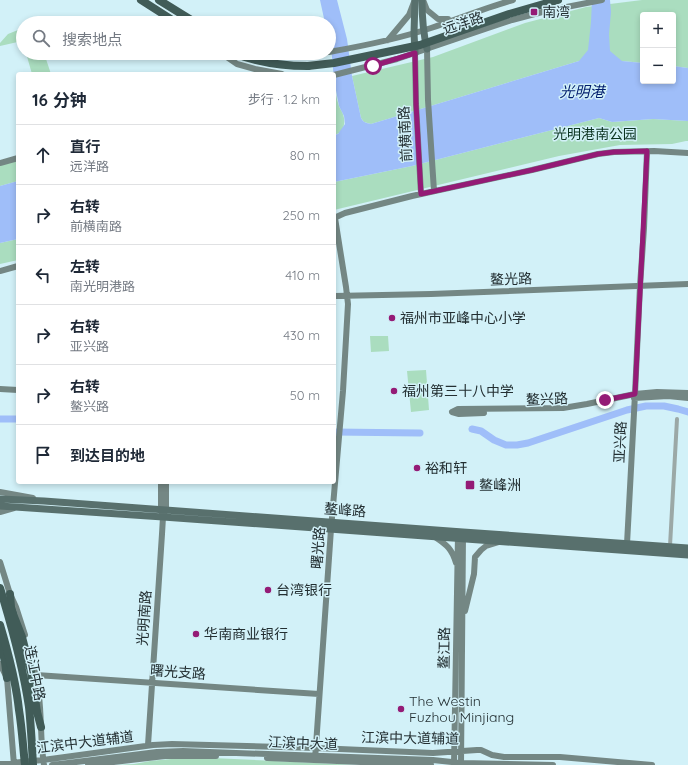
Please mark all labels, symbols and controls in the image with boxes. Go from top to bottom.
place label: 南湾 [542,3,570,21]
marker: 南湾 [529,7,539,17]
street label: 远洋路 [440,8,486,38]
map controls [640,12,676,84]
button: + [640,12,676,48]
search box [16,16,336,60]
icon: search [30,27,52,49]
text: 搜索地点 [62,30,122,49]
button: − [640,48,676,84]
route start [364,57,382,75]
water label: 光明港 [559,82,606,101]
text: 16 分钟 [32,89,87,110]
text: 步行 · 1.2 km [248,91,320,107]
street label: 前横南路 [395,106,415,162]
park label: 光明港南公园 [553,125,637,143]
text: 直行 [70,137,100,156]
icon: ahead [32,144,54,166]
text: 80 m [290,147,320,163]
text: 远洋路 [70,158,109,174]
text: 右转 [70,197,100,216]
icon: right [32,204,54,226]
text: 250 m [283,207,320,223]
text: 前横南路 [70,218,122,234]
text: 左转 [70,257,100,276]
icon: left [32,264,54,286]
text: 410 m [285,267,320,283]
street label: 鳌光路 [490,269,532,289]
text: 南光明港路 [70,278,135,294]
place label: 福州市亚峰中心小学 [400,309,526,327]
marker: 福州市亚峰中心小学 [387,313,397,323]
text: 右转 [70,317,100,336]
icon: right [32,324,54,346]
text: 430 m [283,327,320,343]
text: 亚兴路 [70,338,109,354]
text: 右转 [70,377,100,396]
place label: 福州第三十八中学 [402,382,514,400]
icon: right [32,384,54,406]
marker: 福州第三十八中学 [389,386,399,396]
text: 50 m [290,387,320,403]
street label: 鳌兴路 [526,389,568,409]
route end [596,391,614,409]
text: 鳌兴路 [70,398,109,414]
street label: 亚兴路 [610,421,630,463]
icon: arrive [32,444,54,466]
text: 到达目的地 [70,446,145,465]
place label: 裕和轩 [425,459,467,477]
marker: 裕和轩 [412,463,422,473]
place label: 鳌峰洲 [479,476,521,494]
marker: 鳌峰洲 [464,479,476,491]
street label: 鳌峰路 [323,500,367,520]
street label: 曙光路 [308,526,328,570]
place label: 台湾银行 [276,581,332,599]
marker: 台湾银行 [263,585,273,595]
street label: 光明南路 [133,589,155,647]
place label: 华南商业银行 [204,625,288,643]
street label: 鳌江路 [435,627,453,669]
marker: 华南商业银行 [191,629,201,639]
street label: 连江中路 [21,644,49,702]
street label: 曙光支路 [149,661,207,683]
place label: The Westin Fuzhou Minjiang [409,692,514,726]
marker: The Westin Fuzhou Minjiang [396,704,406,714]
street label: 江滨中大道辅道 [35,727,135,757]
street label: 江滨中大道辅道 [361,728,459,748]
street label: 江滨中大道 [268,733,338,753]

